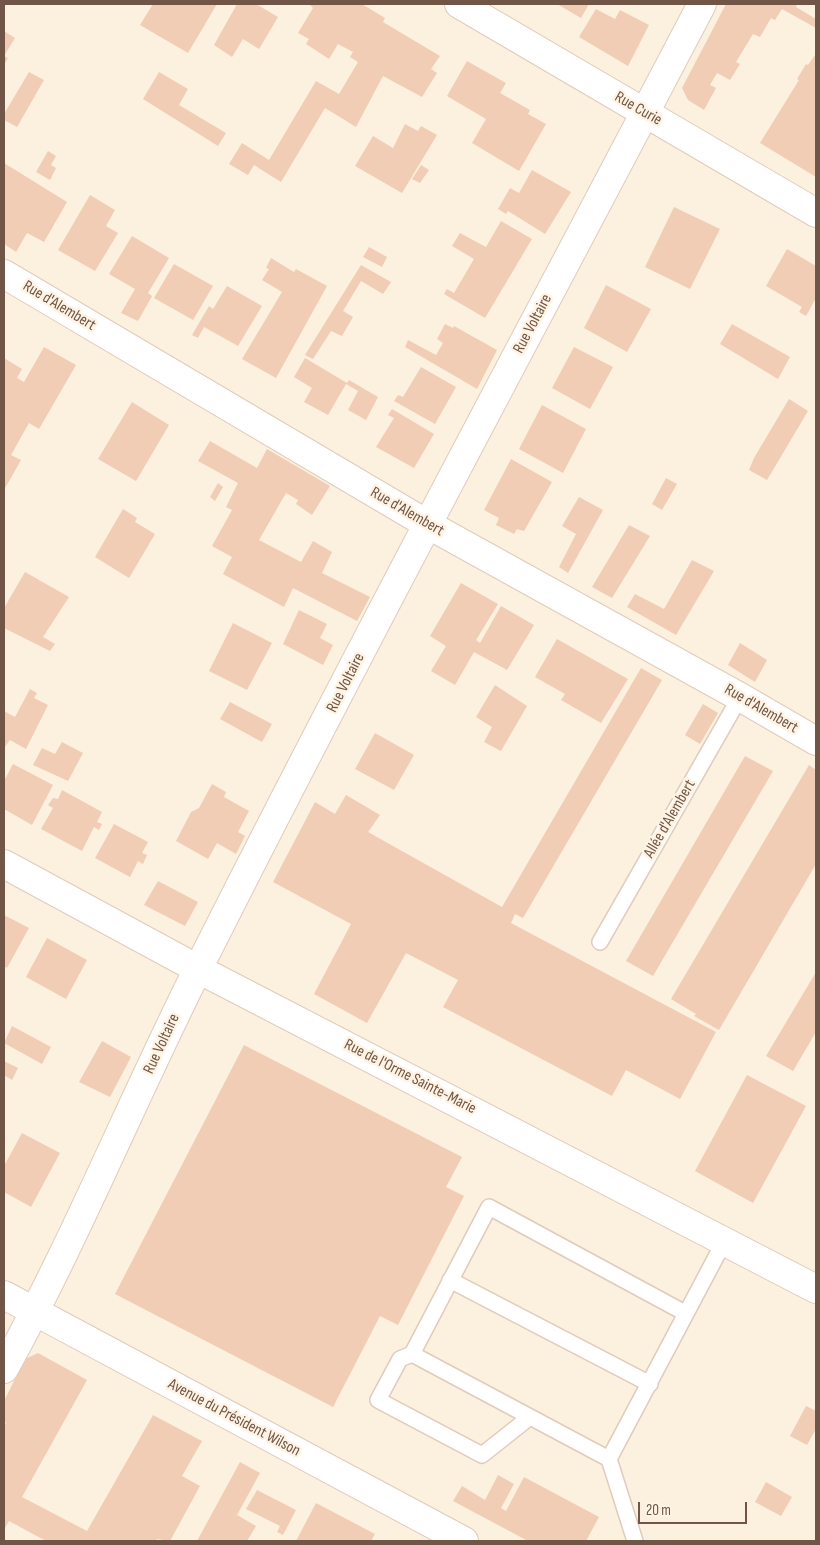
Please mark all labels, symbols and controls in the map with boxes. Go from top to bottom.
street label: Rue Curie [611,88,665,130]
street label: Rue d'Alembert [19,277,99,335]
street label: Rue Voltaire [509,291,557,357]
street label: Rue d'Alembert [367,483,447,541]
street label: Rue Voltaire [323,650,369,716]
street label: Rue d'Alembert [721,680,801,738]
street label: Allée d'Alembert [640,776,700,862]
street label: Rue Voltaire [140,1011,184,1077]
street label: Rue de l'Orme Sainte-Marie [341,1035,479,1119]
street label: Avenue du Président Wilson [165,1375,303,1461]
scale bar [640,1492,749,1524]
text: 20 m [646,1501,671,1520]

